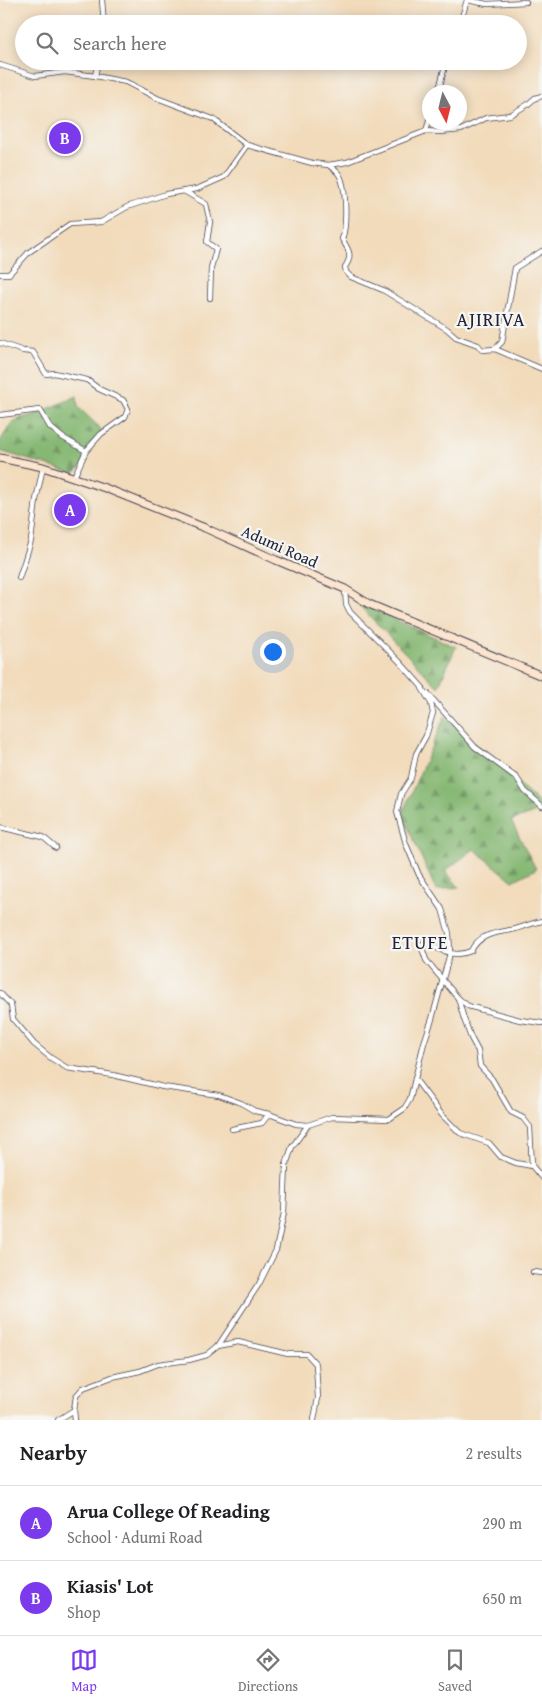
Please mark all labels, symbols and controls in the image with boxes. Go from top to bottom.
search box [15,15,527,70]
icon: search [33,29,61,57]
text: Search here [73,29,167,57]
north arrow [422,85,467,130]
pin: B [49,119,81,157]
district label: AJIRIVA [456,305,526,333]
pin: A [54,491,86,529]
street label: Adumi Road [238,518,323,574]
your location [260,639,286,665]
district label: ETUFE [392,928,448,956]
text: Nearby [20,1437,87,1468]
text: 2 results [465,1441,522,1465]
text: Arua College Of Reading [67,1497,270,1525]
text: A [31,1511,41,1535]
text: 290 m [482,1511,522,1535]
text: School · Adumi Road [67,1525,203,1549]
text: Kiasis' Lot [67,1572,154,1600]
text: B [31,1586,41,1610]
text: 650 m [482,1586,522,1610]
text: Shop [67,1600,101,1624]
tab: Map [70,1646,98,1696]
tab: Directions [238,1646,298,1696]
tab: Saved [438,1646,472,1696]

